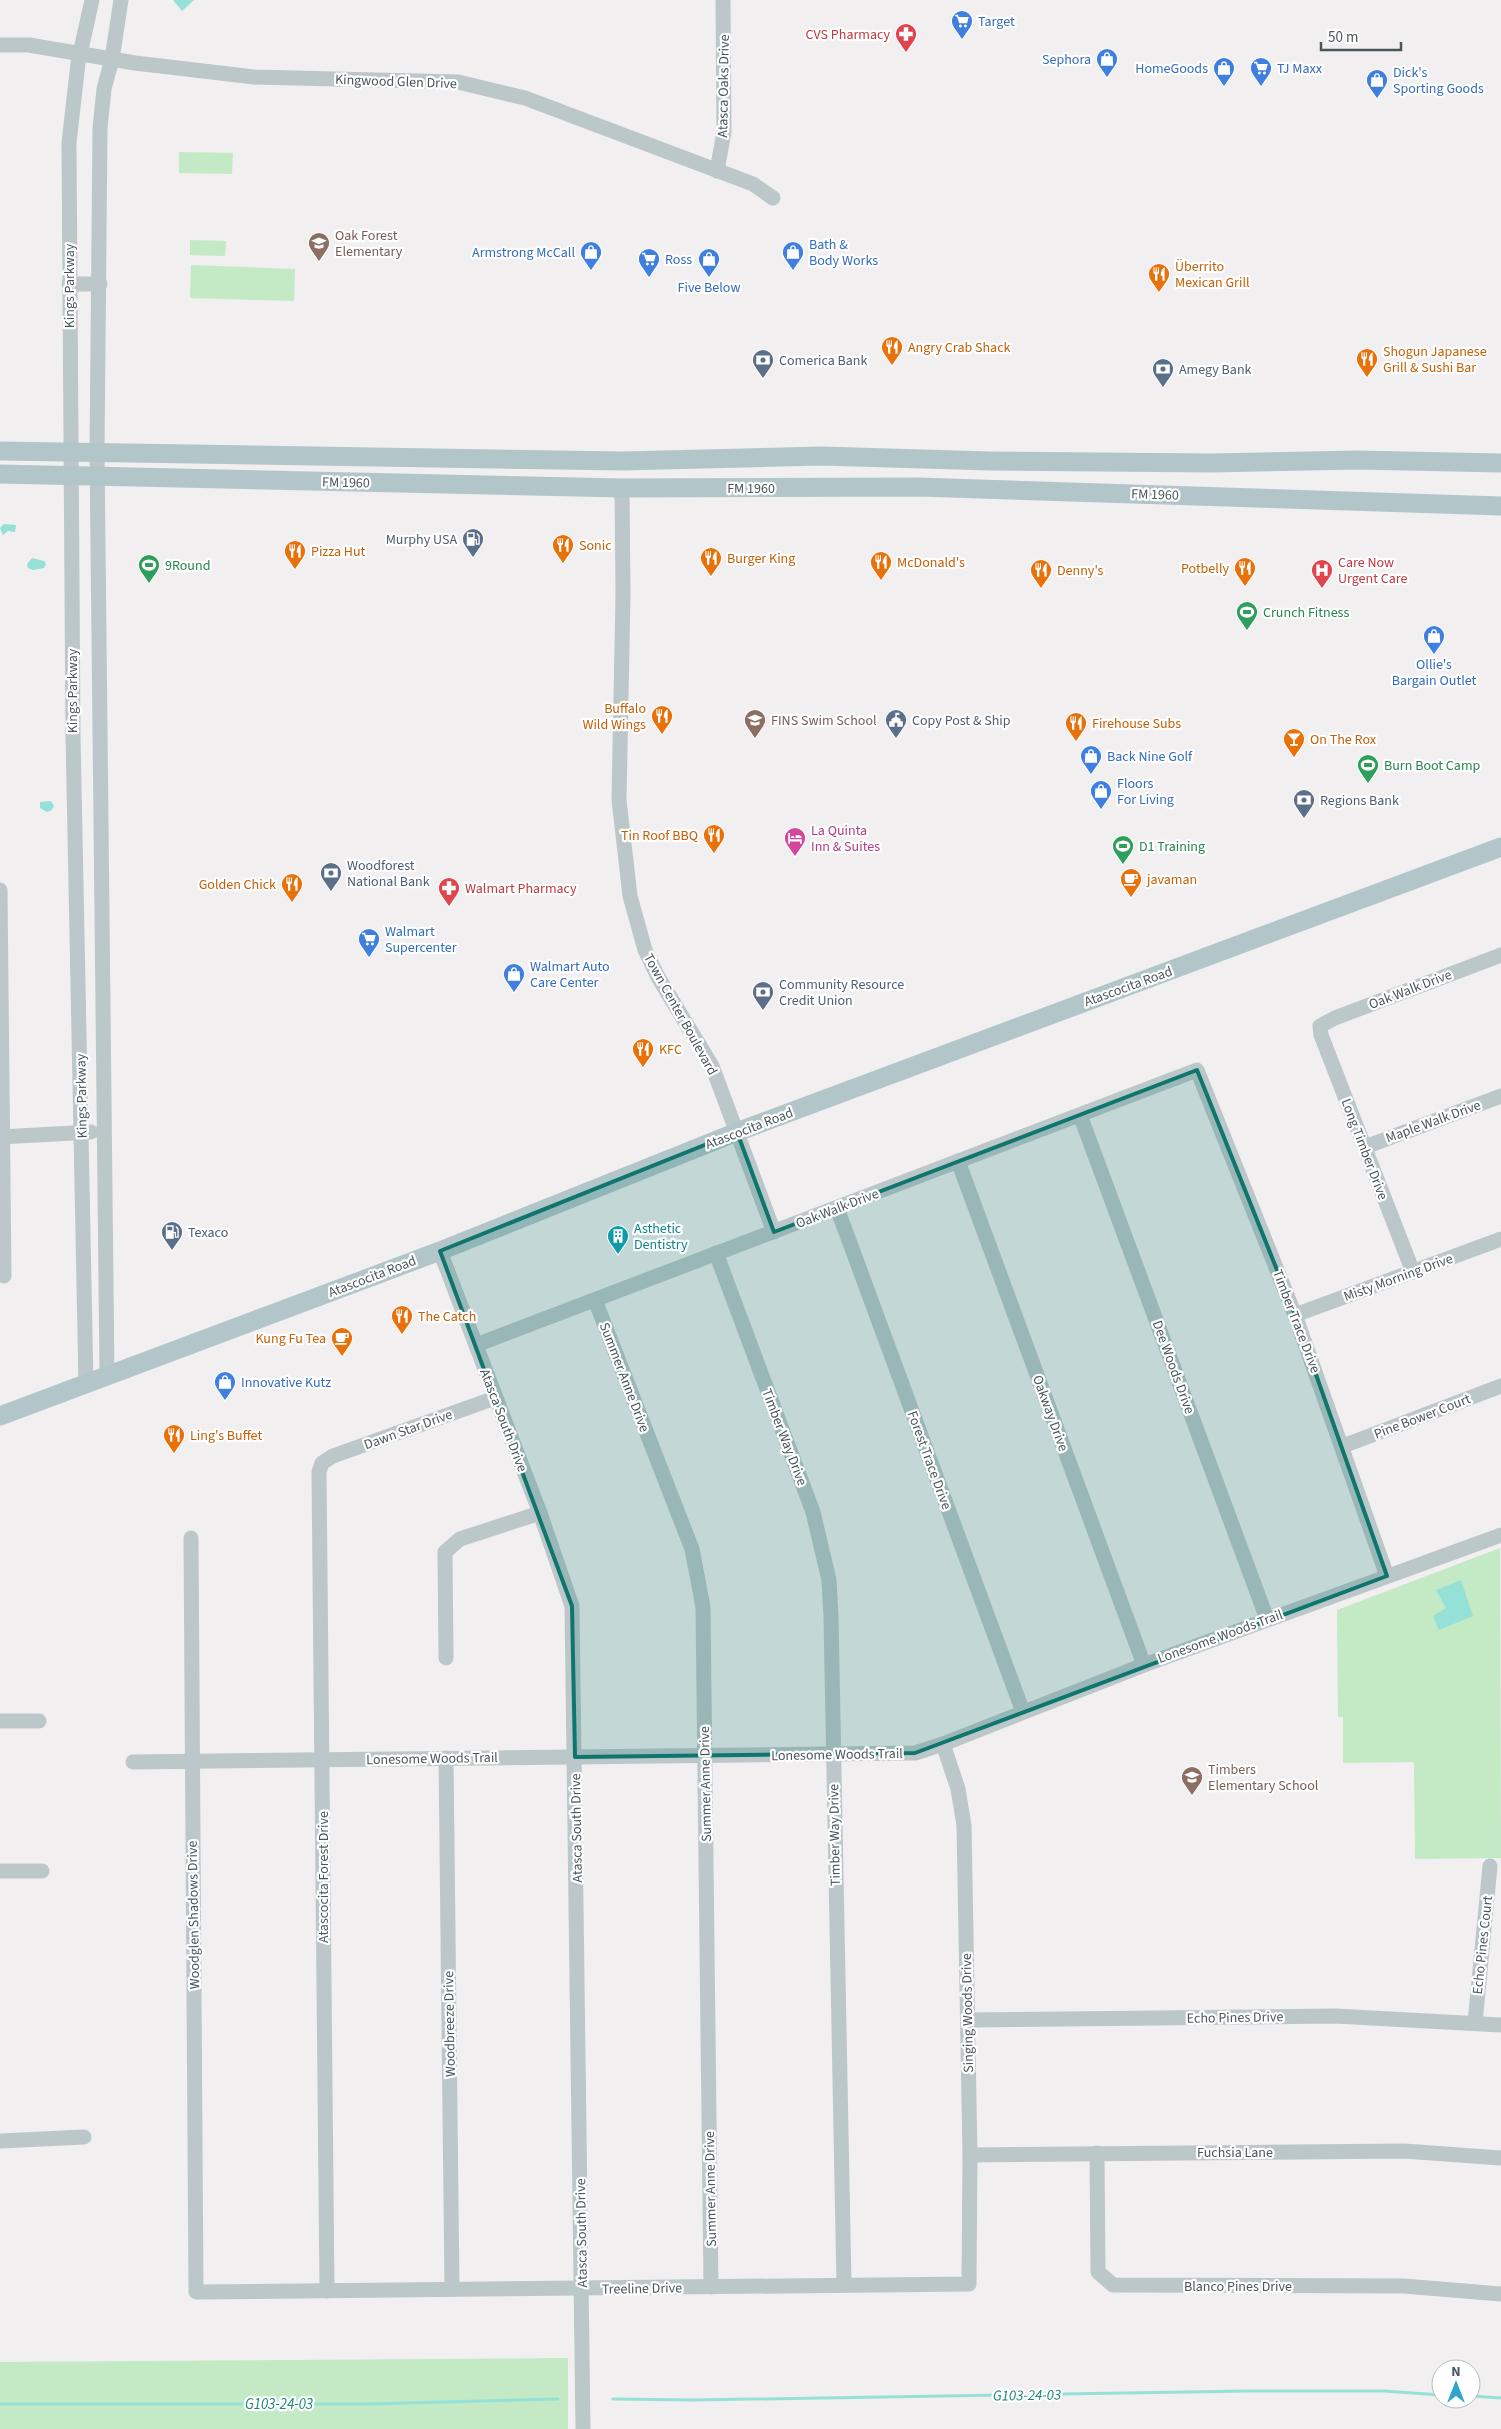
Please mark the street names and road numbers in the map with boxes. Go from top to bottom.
street label: Atasca Oaks Drive [713,34,735,138]
street label: Kingwood Glen Drive [335,70,457,94]
street label: Kings Parkway [60,243,80,328]
street label: FM 1960 [322,473,370,493]
street label: FM 1960 [727,479,775,499]
street label: FM 1960 [1131,484,1179,506]
street label: Kings Parkway [63,648,83,733]
street label: Town Center Boulevard [638,950,722,1079]
street label: Atascocita Road [1081,962,1175,1012]
street label: Oak Walk Drive [1366,965,1455,1015]
street label: Kings Parkway [71,1053,93,1138]
street label: Maple Walk Drive [1383,1095,1484,1148]
street label: Long Timber Drive [1336,1096,1393,1203]
street label: Atascocita Road [703,1103,796,1155]
street label: Oak Walk Drive [793,1184,882,1234]
street label: Misty Morning Drive [1341,1249,1456,1307]
street label: Atascocita Road [326,1251,419,1303]
street label: Timber Trace Drive [1267,1267,1325,1376]
street label: Dee Woods Drive [1147,1318,1199,1417]
street label: Summer Anne Drive [594,1320,654,1435]
street label: Atasca South Drive [474,1366,532,1475]
street label: Oakway Drive [1027,1372,1073,1454]
street label: Timber Way Drive [756,1386,812,1489]
street label: Pine Bower Court [1371,1389,1474,1445]
street label: Dawn Star Drive [361,1405,455,1455]
street label: Forest Trace Drive [902,1408,956,1513]
street label: Lonesome Woods Trail [1155,1605,1286,1669]
street label: Summer Anne Drive [695,1726,717,1842]
street label: Lonesome Woods Trail [771,1744,903,1766]
street label: Lonesome Woods Trail [366,1748,498,1770]
street label: Atasca South Drive [566,1773,588,1883]
street label: Timber Way Drive [824,1784,846,1886]
street label: Atascocita Forest Drive [314,1811,334,1943]
street label: Woodglen Shadows Drive [183,1841,205,1989]
street label: Echo Pines Court [1468,1895,1498,1995]
street label: Singing Woods Drive [957,1953,979,2073]
street label: Woodbreeze Drive [439,1971,461,2077]
street label: Echo Pines Drive [1187,2007,1284,2029]
street label: Summer Anne Drive [700,2131,722,2247]
street label: Fuchsia Lane [1197,2143,1273,2163]
street label: Atasca South Drive [571,2178,593,2288]
street label: Blanco Pines Drive [1184,2277,1292,2297]
street label: Treeline Drive [602,2278,682,2300]

